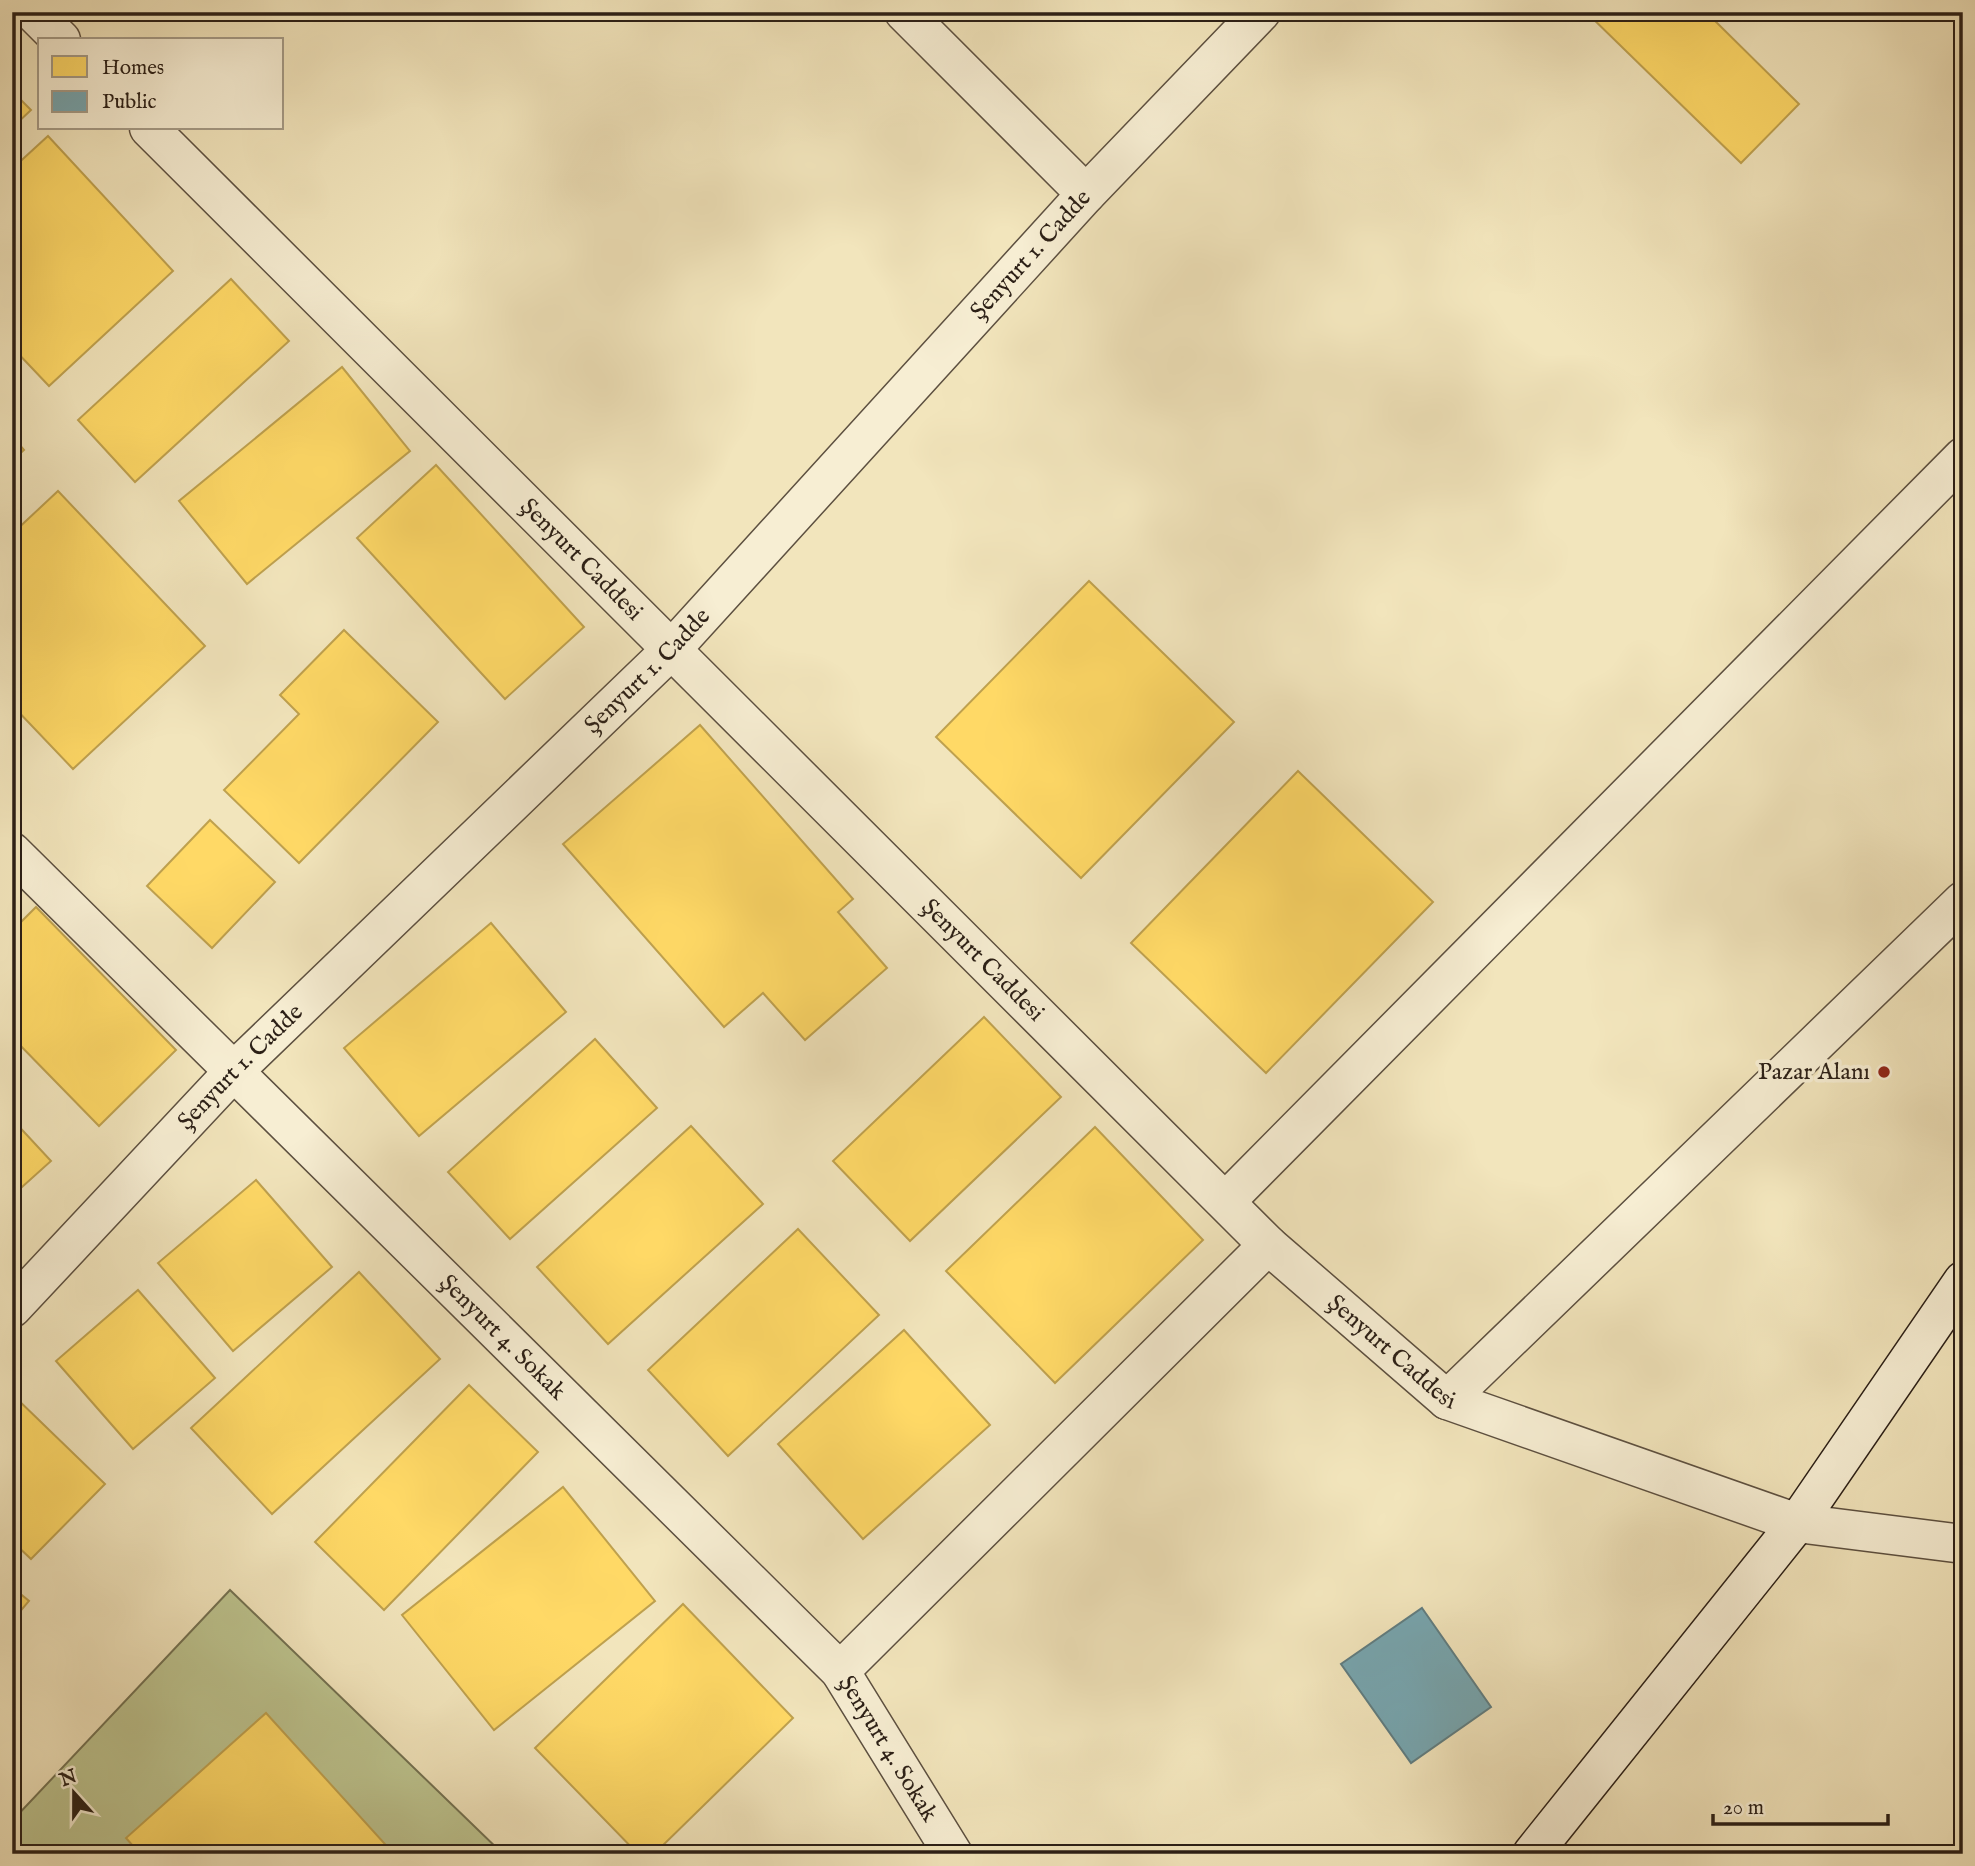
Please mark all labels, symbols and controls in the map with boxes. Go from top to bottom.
legend [38,38,284,130]
text: Homes [102,55,164,82]
text: Public [102,89,156,116]
street label: Şenyurt 1. Cadde [963,183,1098,327]
street label: Şenyurt Caddesi [513,492,650,628]
street label: Şenyurt 1. Cadde [578,601,717,741]
street label: Şenyurt Caddesi [915,892,1051,1028]
street label: Şenyurt 1. Cadde [171,997,310,1137]
place label: Pazar Alanı [1758,1057,1870,1088]
marker: Pazar Alanı [1876,1064,1892,1080]
street label: Şenyurt 4. Sokak [432,1268,573,1407]
street label: Şenyurt Caddesi [1321,1288,1460,1417]
street label: Şenyurt 4. Sokak [831,1670,945,1828]
north arrow [38,1758,108,1828]
text: N [56,1765,81,1794]
scale bar [1713,1782,1888,1826]
text: 20 m [1723,1795,1764,1822]

